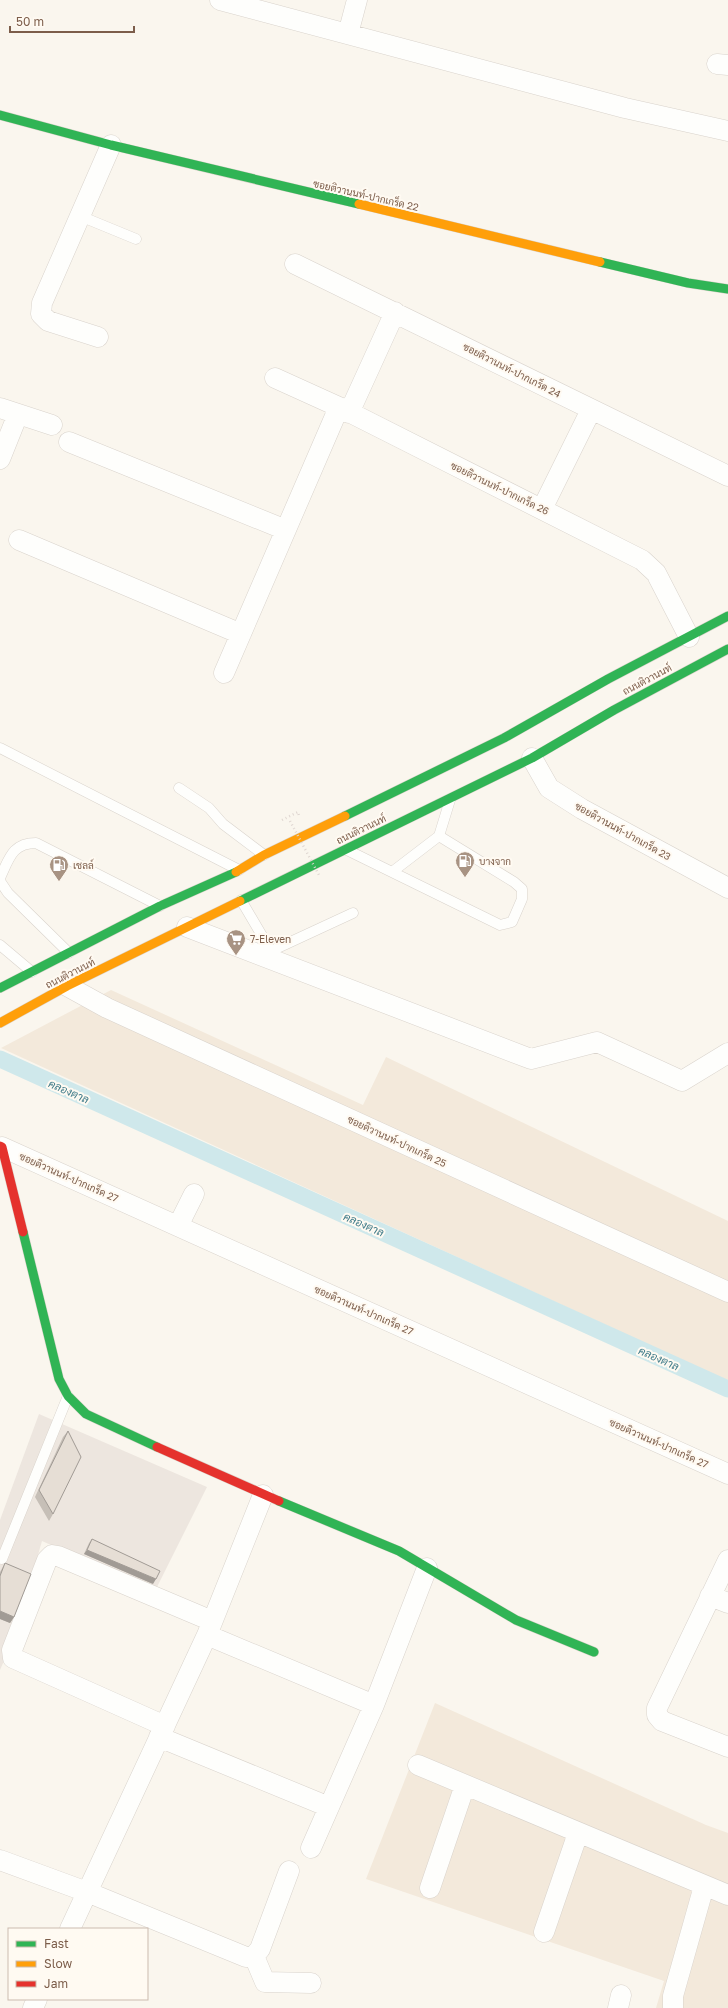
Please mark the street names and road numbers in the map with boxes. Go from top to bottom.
street label: ซอยติวานนท์-ปากเกร็ด 22 [312,176,420,213]
street label: ซอยติวานนท์-ปากเกร็ด 24 [461,339,563,400]
street label: ซอยติวานนท์-ปากเกร็ด 26 [449,458,552,517]
street label: ถนนติวานนท์ [620,660,674,697]
street label: ซอยติวานนท์-ปากเกร็ด 23 [573,799,674,862]
street label: ถนนติวานนท์ [334,811,388,846]
street label: ถนนติวานนท์ [43,955,97,991]
street label: ซอยติวานนท์-ปากเกร็ด 25 [346,1112,449,1169]
street label: ซอยติวานนท์-ปากเกร็ด 27 [18,1149,121,1204]
street label: ซอยติวานนท์-ปากเกร็ด 27 [313,1282,416,1337]
street label: ซอยติวานนท์-ปากเกร็ด 27 [608,1415,711,1470]

